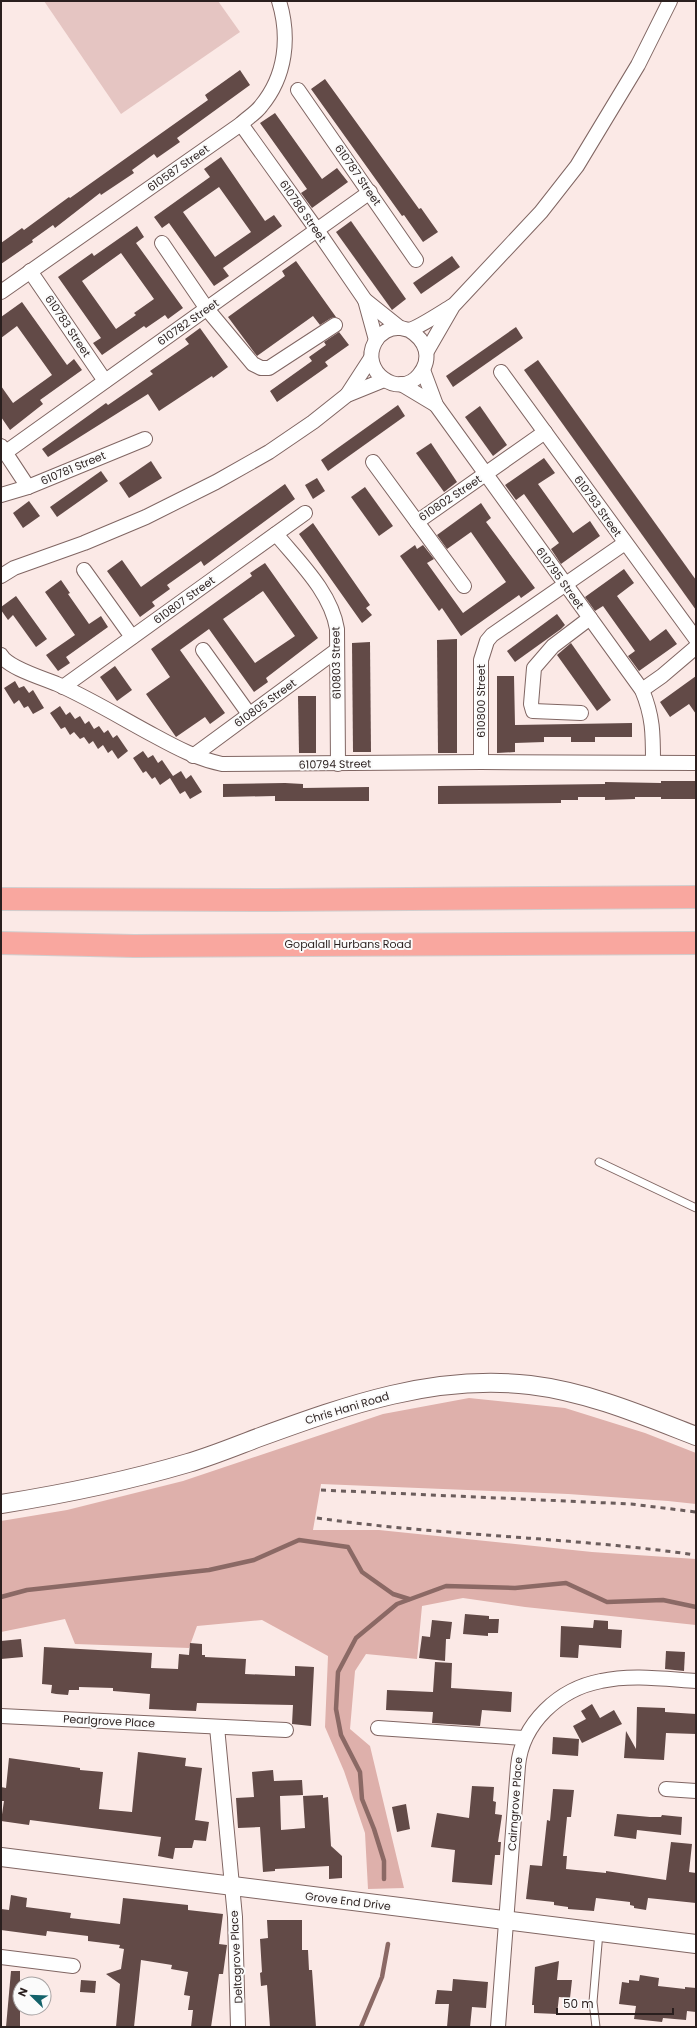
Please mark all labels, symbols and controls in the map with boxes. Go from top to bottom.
street label: 610587 Street [144,141,212,195]
street label: 610787 Street [331,141,385,209]
street label: 610786 Street [276,177,330,245]
street label: 610783 Street [41,292,95,360]
street label: 610782 Street [154,295,222,349]
street label: 610781 Street [38,447,108,489]
street label: 610802 Street [415,471,485,525]
street label: 610793 Street [570,472,626,540]
street label: 610795 Street [532,544,588,612]
street label: 610807 Street [150,572,218,628]
street label: 610803 Street [327,626,345,700]
street label: 610800 Street [473,664,489,738]
street label: 610805 Street [231,675,299,731]
street label: 610794 Street [299,755,371,773]
street label: Gopalall Hurbans Road [285,936,411,952]
street label: Chris Hani Road [303,1388,391,1428]
street label: Pearlgrove Place [63,1711,156,1731]
street label: Cairngrove Place [504,1756,526,1852]
street label: Grove End Drive [304,1888,392,1914]
street label: Deltagrove Place [226,1910,246,2004]
north arrow [12,1976,52,2016]
text: N [14,1985,32,1999]
scale bar [557,1990,673,2016]
text: 50 m [563,1995,594,2012]

